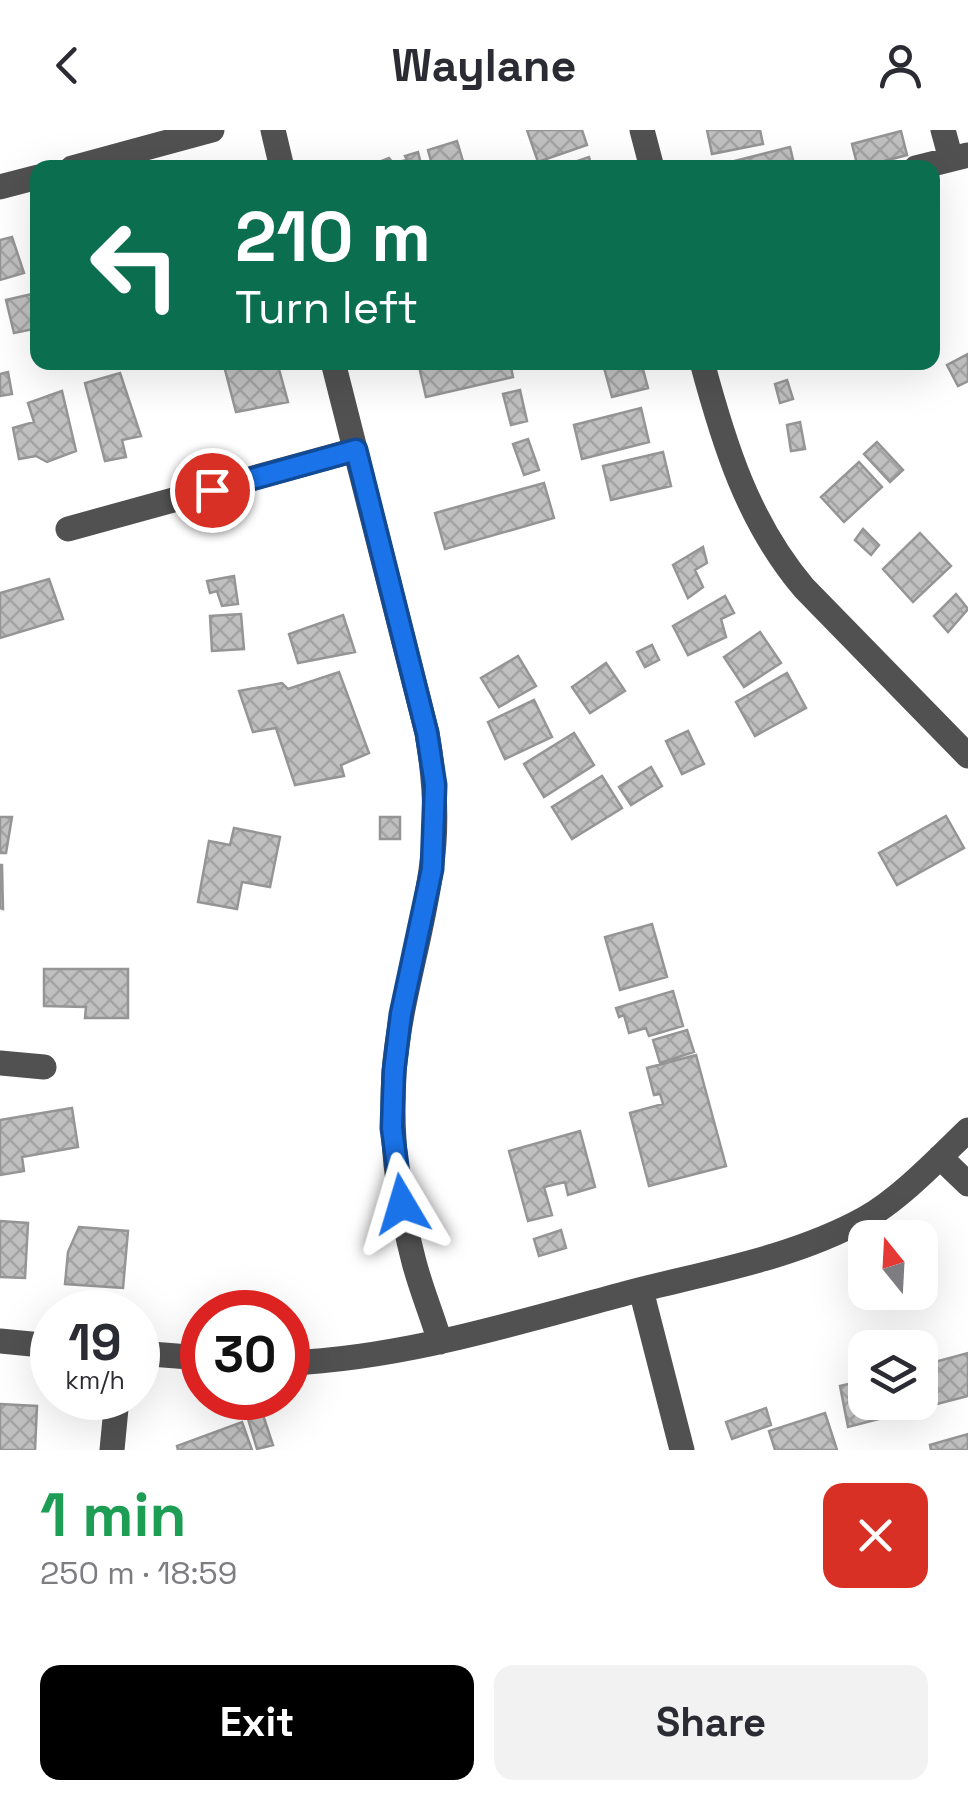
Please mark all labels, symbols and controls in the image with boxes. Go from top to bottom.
text: Waylane [392,37,576,94]
icon: back [40,38,95,93]
icon: person [873,38,928,93]
text: 210 m [235,192,431,281]
icon: left [70,200,200,330]
text: Turn left [235,279,418,336]
pin [170,448,255,533]
icon: arrive [185,463,240,518]
position arrow [350,1152,454,1256]
north arrow [848,1220,938,1310]
map controls [848,1220,938,1420]
speed limit sign: 30 [180,1290,310,1420]
text: 19 [68,1311,122,1375]
button: layers [848,1330,938,1420]
text: km/h [65,1364,125,1396]
text: 1 min [40,1477,187,1554]
button: close [823,1483,928,1588]
text: 250 m · 18:59 [40,1553,237,1593]
button: Exit [40,1665,474,1780]
button: Share [494,1665,928,1780]

